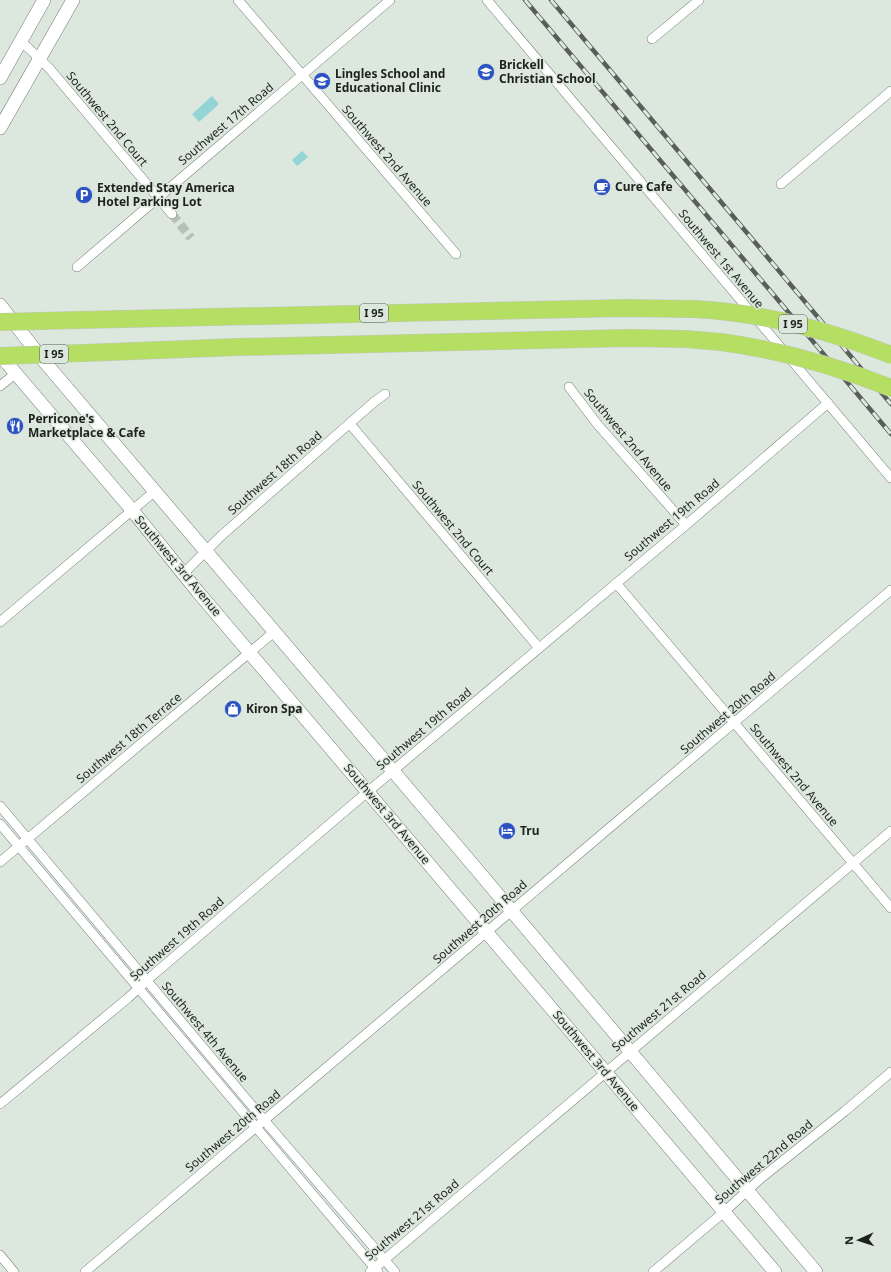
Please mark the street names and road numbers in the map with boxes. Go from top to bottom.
street label: Southwest 2nd Court [63,68,152,170]
street label: Southwest 17th Road [174,79,277,169]
street label: Southwest 2nd Avenue [339,101,436,210]
street label: Southwest 1st Avenue [675,205,768,312]
road number: I 95 [360,304,388,322]
road number: I 95 [779,315,807,333]
road number: I 95 [40,345,68,363]
street label: Southwest 2nd Avenue [580,385,677,495]
street label: Southwest 18th Road [224,427,325,518]
street label: Southwest 19th Road [620,475,723,565]
street label: Southwest 2nd Court [409,477,498,579]
street label: Southwest 3rd Avenue [131,512,226,620]
street label: Southwest 20th Road [676,668,779,758]
street label: Southwest 19th Road [372,684,475,774]
street label: Southwest 18th Terrace [72,688,185,787]
street label: Southwest 2nd Avenue [746,720,843,830]
street label: Southwest 3rd Avenue [340,760,435,868]
street label: Southwest 20th Road [429,876,530,967]
street label: Southwest 19th Road [126,893,227,984]
street label: Southwest 21st Road [608,966,709,1055]
street label: Southwest 4th Avenue [158,978,253,1086]
street label: Southwest 3rd Avenue [549,1007,644,1115]
street label: Southwest 20th Road [181,1086,284,1176]
street label: Southwest 22nd Road [711,1116,816,1208]
street label: Southwest 21st Road [361,1175,462,1264]

